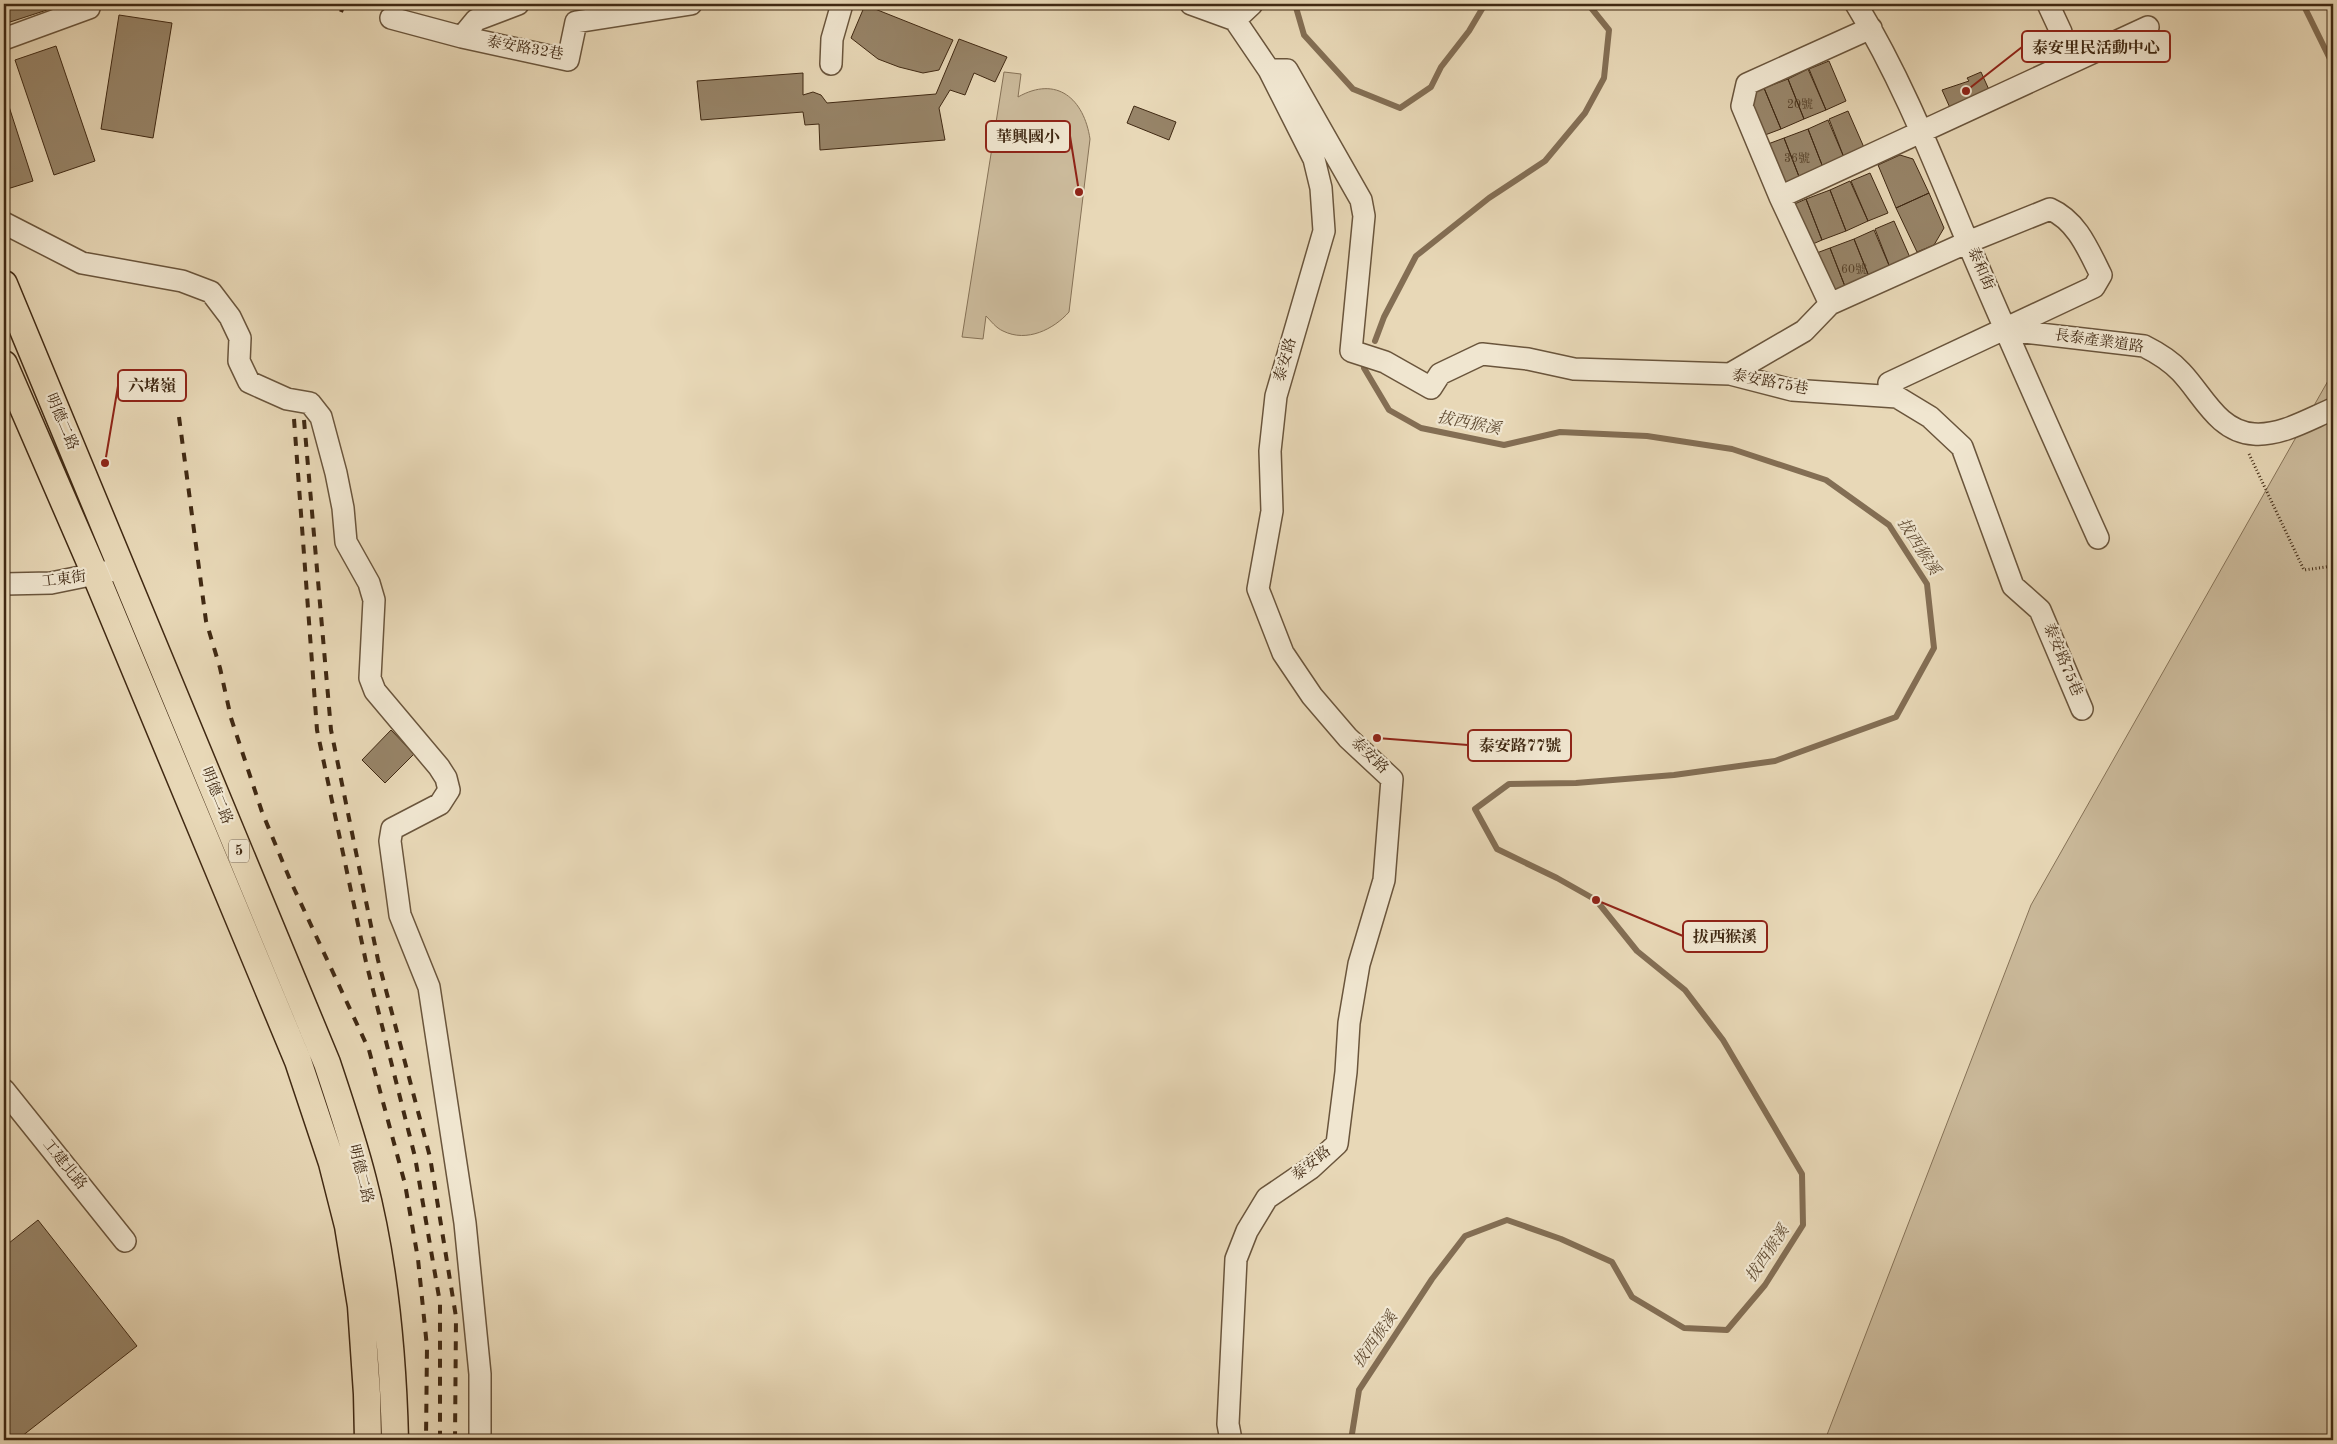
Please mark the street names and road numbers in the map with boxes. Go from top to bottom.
street label: 泰安路32巷 [486,33,565,63]
street label: 泰和街 [1964,245,1998,293]
street label: 長泰產業道路 [2053,326,2145,356]
street label: 泰安路 [1271,336,1299,384]
street label: 泰安路75巷 [1731,366,1810,398]
street label: 明德二路 [42,391,81,453]
street label: 工東街 [41,568,87,590]
street label: 泰安路75巷 [2040,621,2086,699]
street label: 泰安路 [1348,734,1392,777]
street label: 明德二路 [198,765,236,827]
road number: 5 [229,839,249,862]
street label: 工建北路 [39,1136,90,1193]
street label: 泰安路 [1289,1142,1334,1184]
street label: 明德二路 [345,1143,376,1205]

